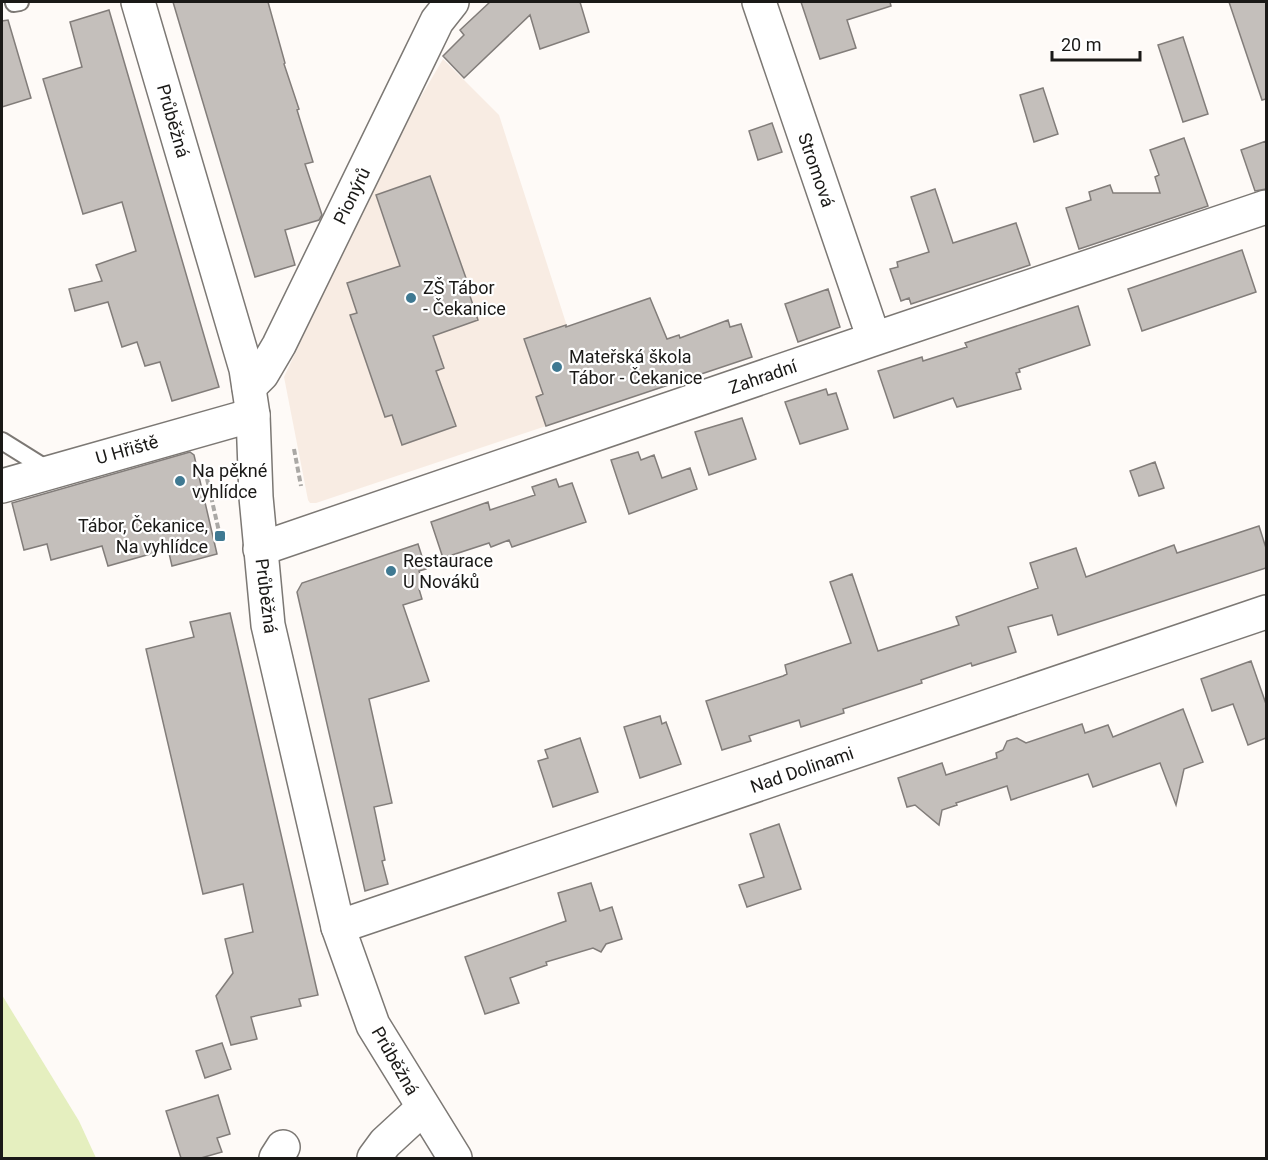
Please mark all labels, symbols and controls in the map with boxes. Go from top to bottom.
scale bar [1052,24,1140,62]
text: 20 m [1061,34,1101,55]
street label: Průběžná [153,82,194,160]
street label: Stromová [794,130,839,210]
street label: Pionýrů [329,164,374,228]
place label: ZŠ Tábor - Čekanice [423,277,506,319]
marker: ZŠ Tábor - Čekanice [404,291,418,305]
place label: Mateřská škola Tábor - Čekanice [569,346,702,388]
street label: Zahradní [726,355,800,398]
marker: Mateřská škola Tábor - Čekanice [550,360,564,374]
street label: U Hřiště [93,431,161,468]
place label: Na pěkné vyhlídce [192,460,267,502]
marker: Na pěkné vyhlídce [173,474,187,488]
place label: Tábor, Čekanice, Na vyhlídce [78,515,208,557]
marker: Tábor, Čekanice, Na vyhlídce [213,529,227,543]
place label: Restaurace U Nováků [403,550,493,592]
street label: Průběžná [251,557,282,635]
marker: Restaurace U Nováků [384,564,398,578]
street label: Nad Dolinami [747,742,856,797]
street label: Průběžná [367,1023,423,1099]

